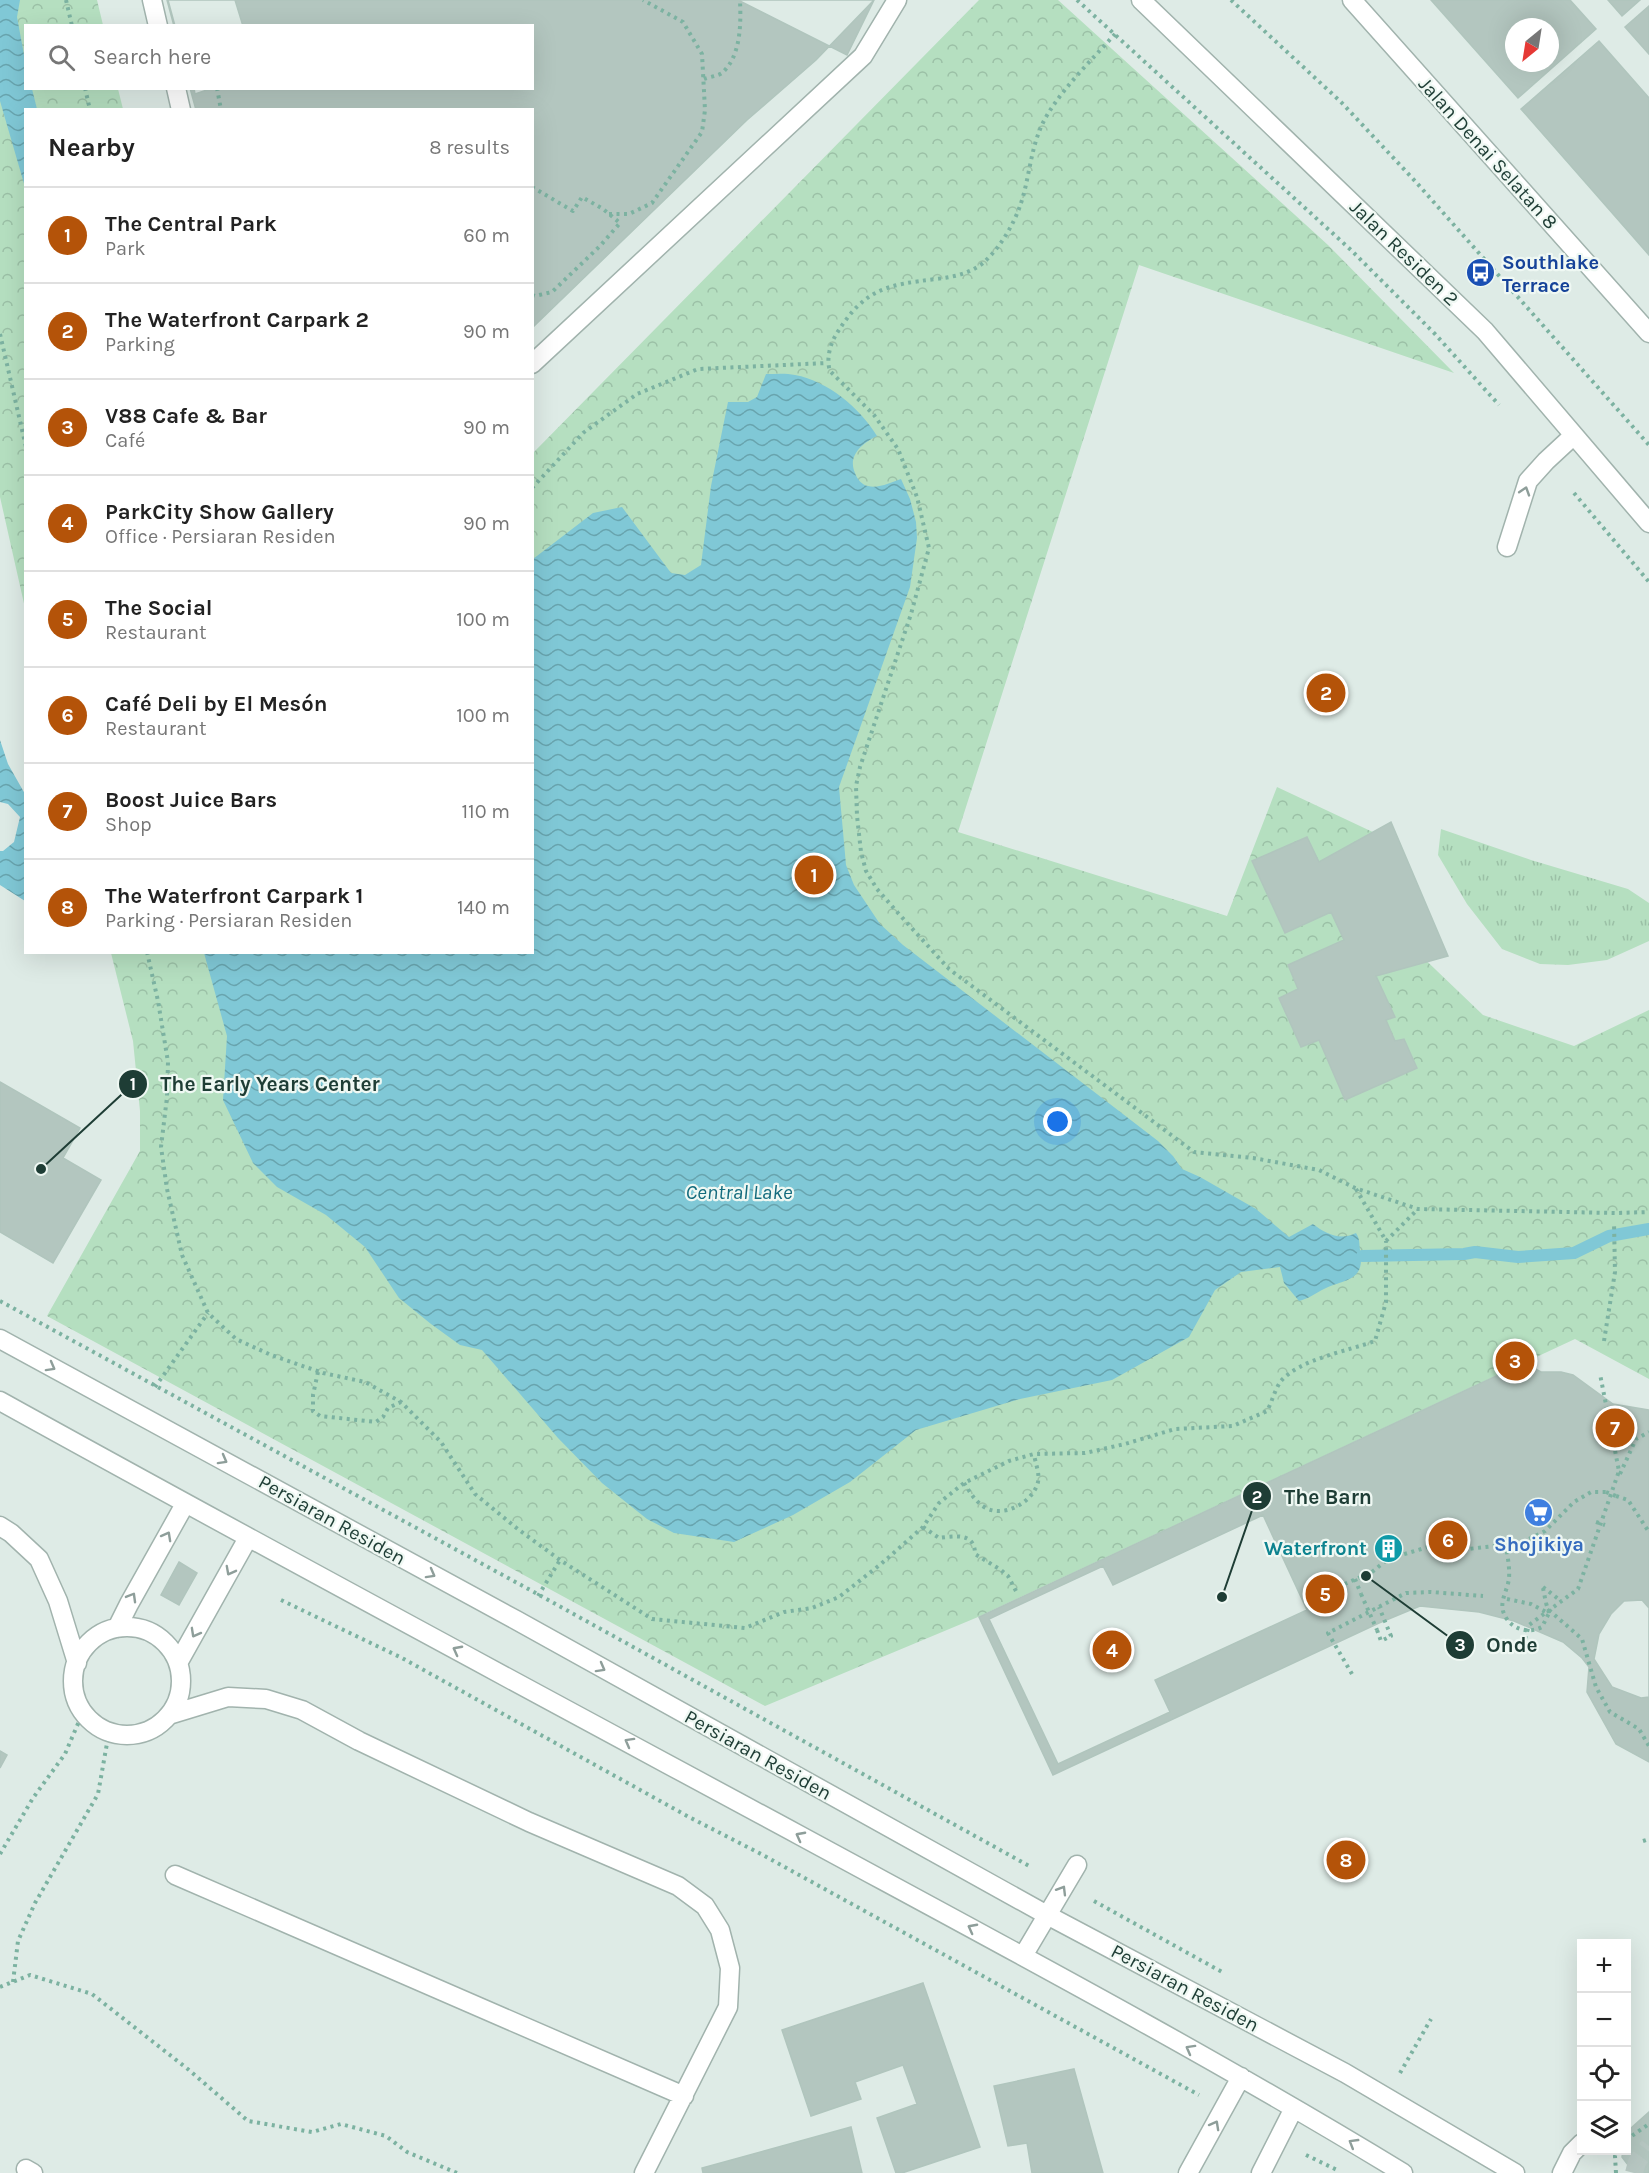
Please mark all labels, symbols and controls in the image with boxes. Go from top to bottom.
north arrow [1505,18,1559,72]
search box [24,24,534,90]
icon: search [45,41,78,74]
text: Search here [93,44,211,70]
street label: Jalan Denai Selatan 8 [1414,72,1562,234]
text: Nearby [48,132,135,163]
text: 8 results [429,136,510,159]
street label: Jalan Residen 2 [1345,195,1463,311]
text: The Central Park [105,211,277,237]
text: 1 [64,224,71,247]
text: 60 m [463,224,510,247]
text: Park [105,237,146,260]
place label: Southlake Terrace [1502,251,1599,297]
bus stop icon: Southlake Terrace [1465,257,1497,289]
text: The Waterfront Carpark 2 [105,307,369,333]
text: 2 [61,320,74,343]
text: 90 m [463,320,510,343]
text: Parking [105,333,175,356]
text: V88 Cafe & Bar [105,403,267,429]
text: 3 [61,416,74,439]
text: 90 m [463,416,510,439]
text: Café [105,429,145,452]
one-way arrow [1518,486,1530,497]
text: ParkCity Show Gallery [105,499,334,525]
text: 4 [62,512,73,535]
text: 90 m [463,512,510,535]
text: Office · Persiaran Residen [105,525,336,548]
text: The Social [105,595,213,621]
text: 5 [62,608,73,631]
text: 100 m [456,608,510,631]
text: Restaurant [105,621,207,644]
pin: 2 [1306,670,1346,716]
text: Café Deli by El Mesón [105,691,327,717]
text: 6 [61,704,74,727]
text: 100 m [456,704,510,727]
text: Restaurant [105,717,207,740]
text: Boost Juice Bars [105,787,277,813]
text: 7 [63,800,72,823]
text: 110 m [461,800,510,823]
text: Shop [105,813,152,836]
pin: 1 [794,852,834,898]
text: The Waterfront Carpark 1 [105,883,363,909]
text: 8 [61,896,74,919]
text: 140 m [457,896,510,919]
text: Parking · Persiaran Residen [105,909,352,932]
callout: The Early Years Center [118,1064,391,1103]
text: The Early Years Center [160,1072,381,1096]
text: 1 [130,1073,136,1095]
your location [1043,1107,1072,1136]
water label: Central Lake [685,1180,793,1204]
pin: 3 [1496,1338,1534,1384]
one-way arrow [45,1360,56,1371]
pin: 7 [1596,1406,1634,1450]
one-way arrow [216,1453,227,1464]
street label: Persiaran Residen [255,1470,409,1570]
callout: The Barn [1242,1477,1384,1516]
text: The Barn [1284,1485,1372,1509]
text: 2 [1252,1486,1262,1508]
supermarket icon: Shojikiya [1523,1497,1555,1529]
pin: 6 [1428,1518,1468,1562]
one-way arrow [159,1531,171,1542]
building icon: Waterfront [1372,1532,1404,1564]
place label: Shojikiya [1494,1533,1584,1556]
place label: Waterfront [1264,1537,1367,1560]
one-way arrow [226,1564,237,1575]
one-way arrow [424,1567,435,1578]
pin: 5 [1306,1572,1344,1616]
one-way arrow [125,1593,136,1604]
callout: Onde [1445,1625,1550,1664]
one-way arrow [191,1627,203,1637]
pin: 4 [1092,1628,1132,1672]
text: Onde [1486,1633,1538,1657]
text: 3 [1454,1634,1466,1656]
one-way arrow [452,1646,463,1657]
one-way arrow [595,1661,606,1672]
street label: Persiaran Residen [681,1705,835,1805]
one-way arrow [624,1738,635,1749]
one-way arrow [796,1832,806,1843]
pin: 8 [1326,1838,1366,1882]
one-way arrow [1054,1886,1066,1896]
one-way arrow [967,1924,978,1935]
street label: Persiaran Residen [1107,1939,1263,2037]
map controls [1577,1939,1631,2155]
button: + [1577,1939,1631,1993]
button: − [1577,1993,1631,2047]
one-way arrow [1185,2045,1196,2056]
button: locate [1577,2047,1631,2101]
button: layers [1577,2101,1631,2155]
one-way arrow [1208,2121,1219,2131]
one-way arrow [1349,2138,1359,2150]

